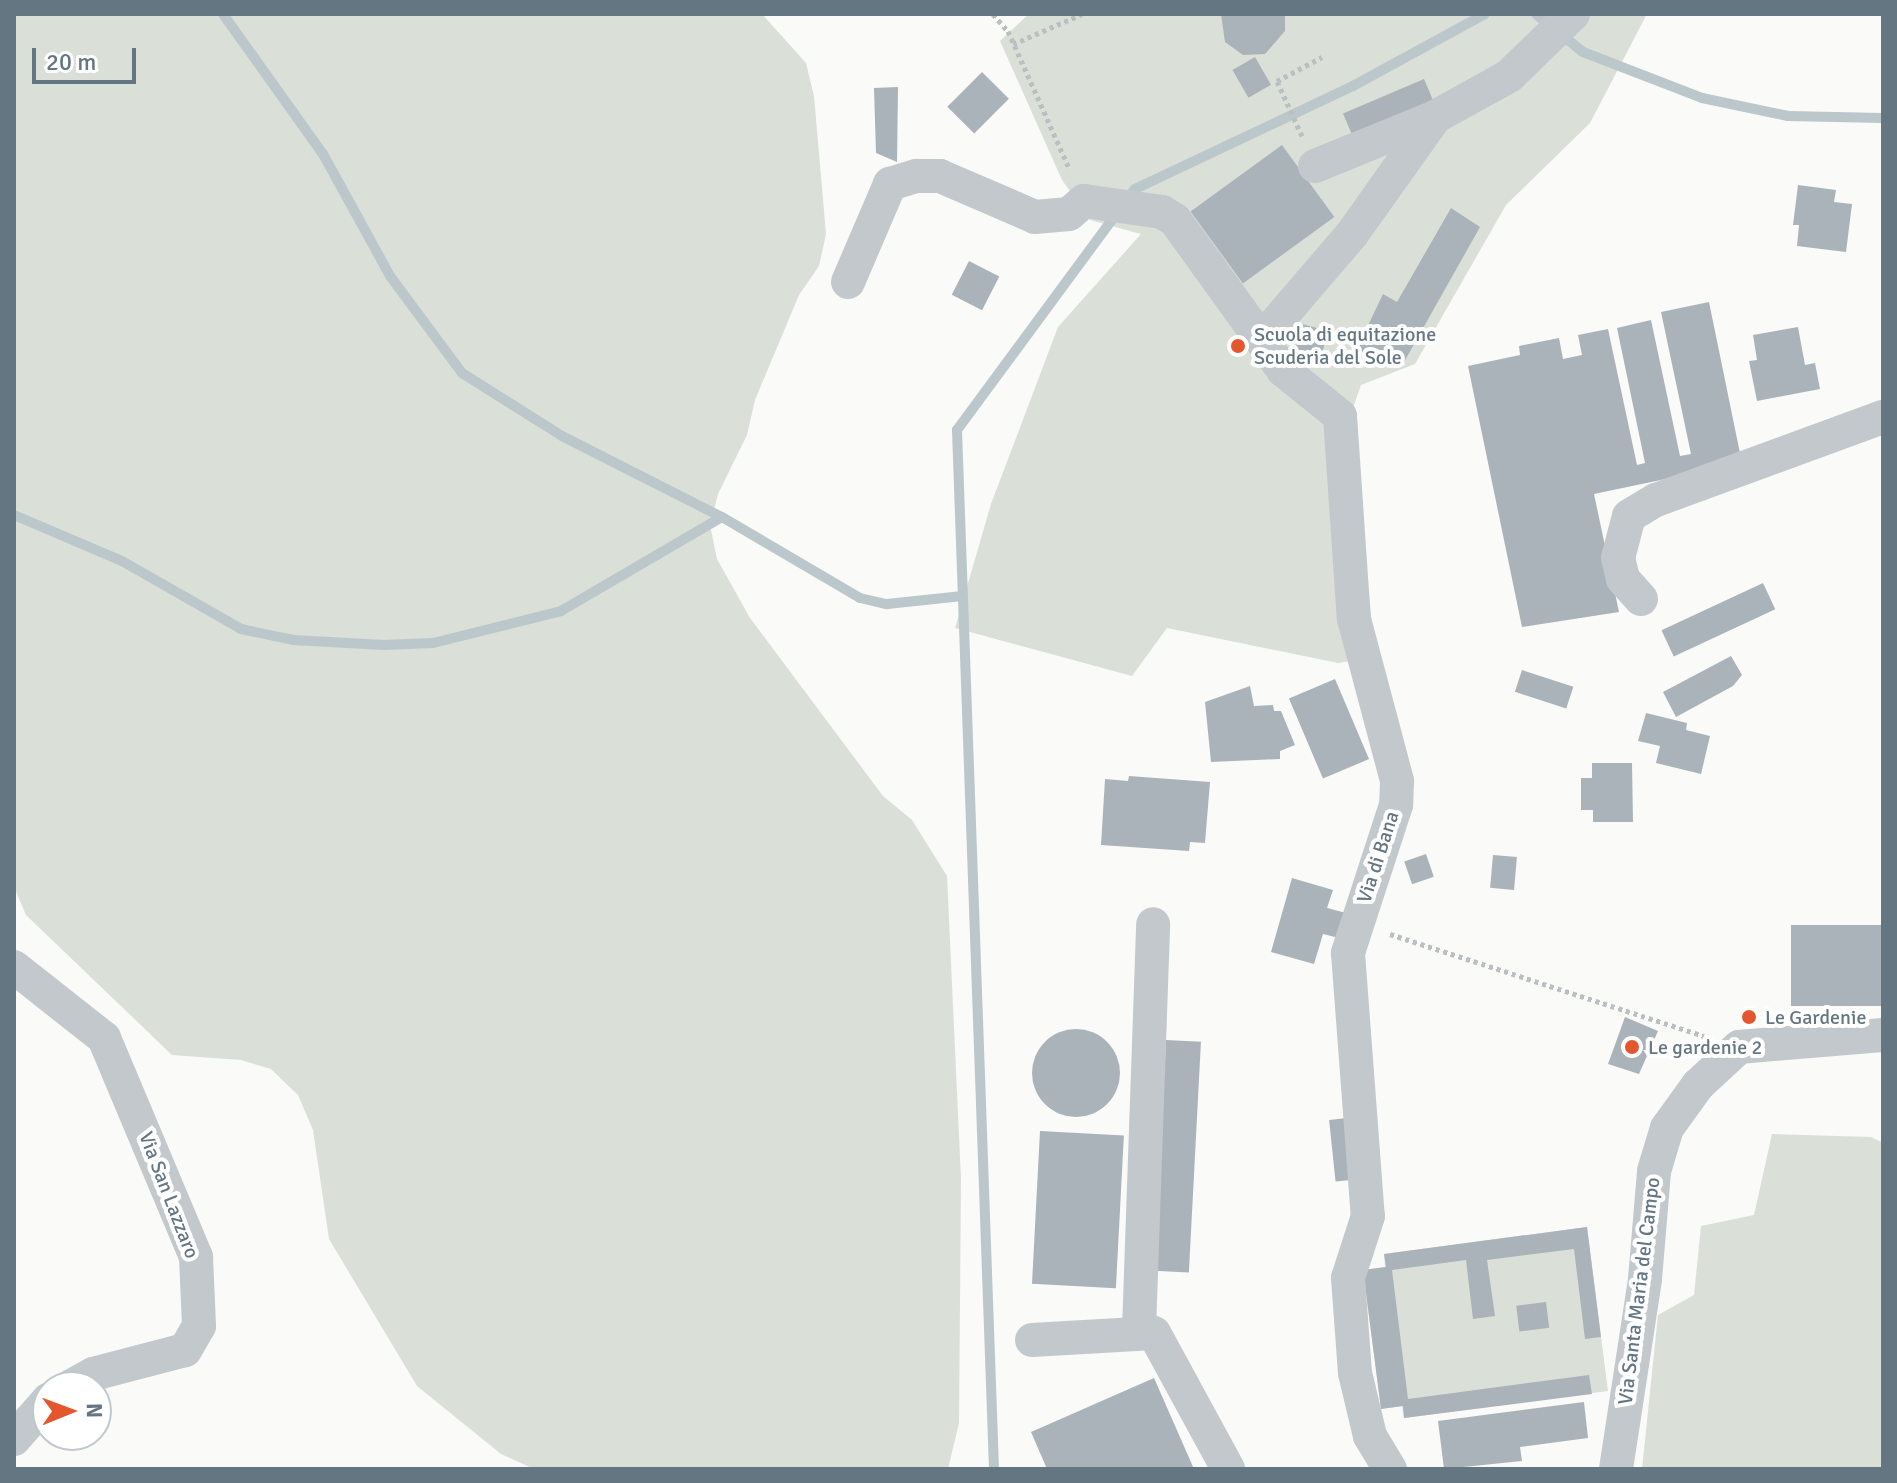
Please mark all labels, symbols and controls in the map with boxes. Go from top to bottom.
scale bar [36,32,140,82]
text: 20 m [46,47,96,77]
place label: Scuola di equitazione Scuderia del Sole [1254,322,1436,369]
marker: Scuola di equitazione Scuderia del Sole [1229,337,1247,355]
street label: Via di Bana [1352,808,1404,906]
place label: Le Gardenie [1765,1005,1866,1029]
marker: Le Gardenie [1740,1008,1758,1026]
place label: Le gardenie 2 [1648,1035,1762,1059]
marker: Le gardenie 2 [1623,1038,1641,1056]
street label: Via San Lazzaro [134,1128,204,1262]
street label: Via Santa Maria del Campo [1613,1176,1665,1406]
north arrow [32,1371,112,1451]
text: N [81,1403,108,1418]

